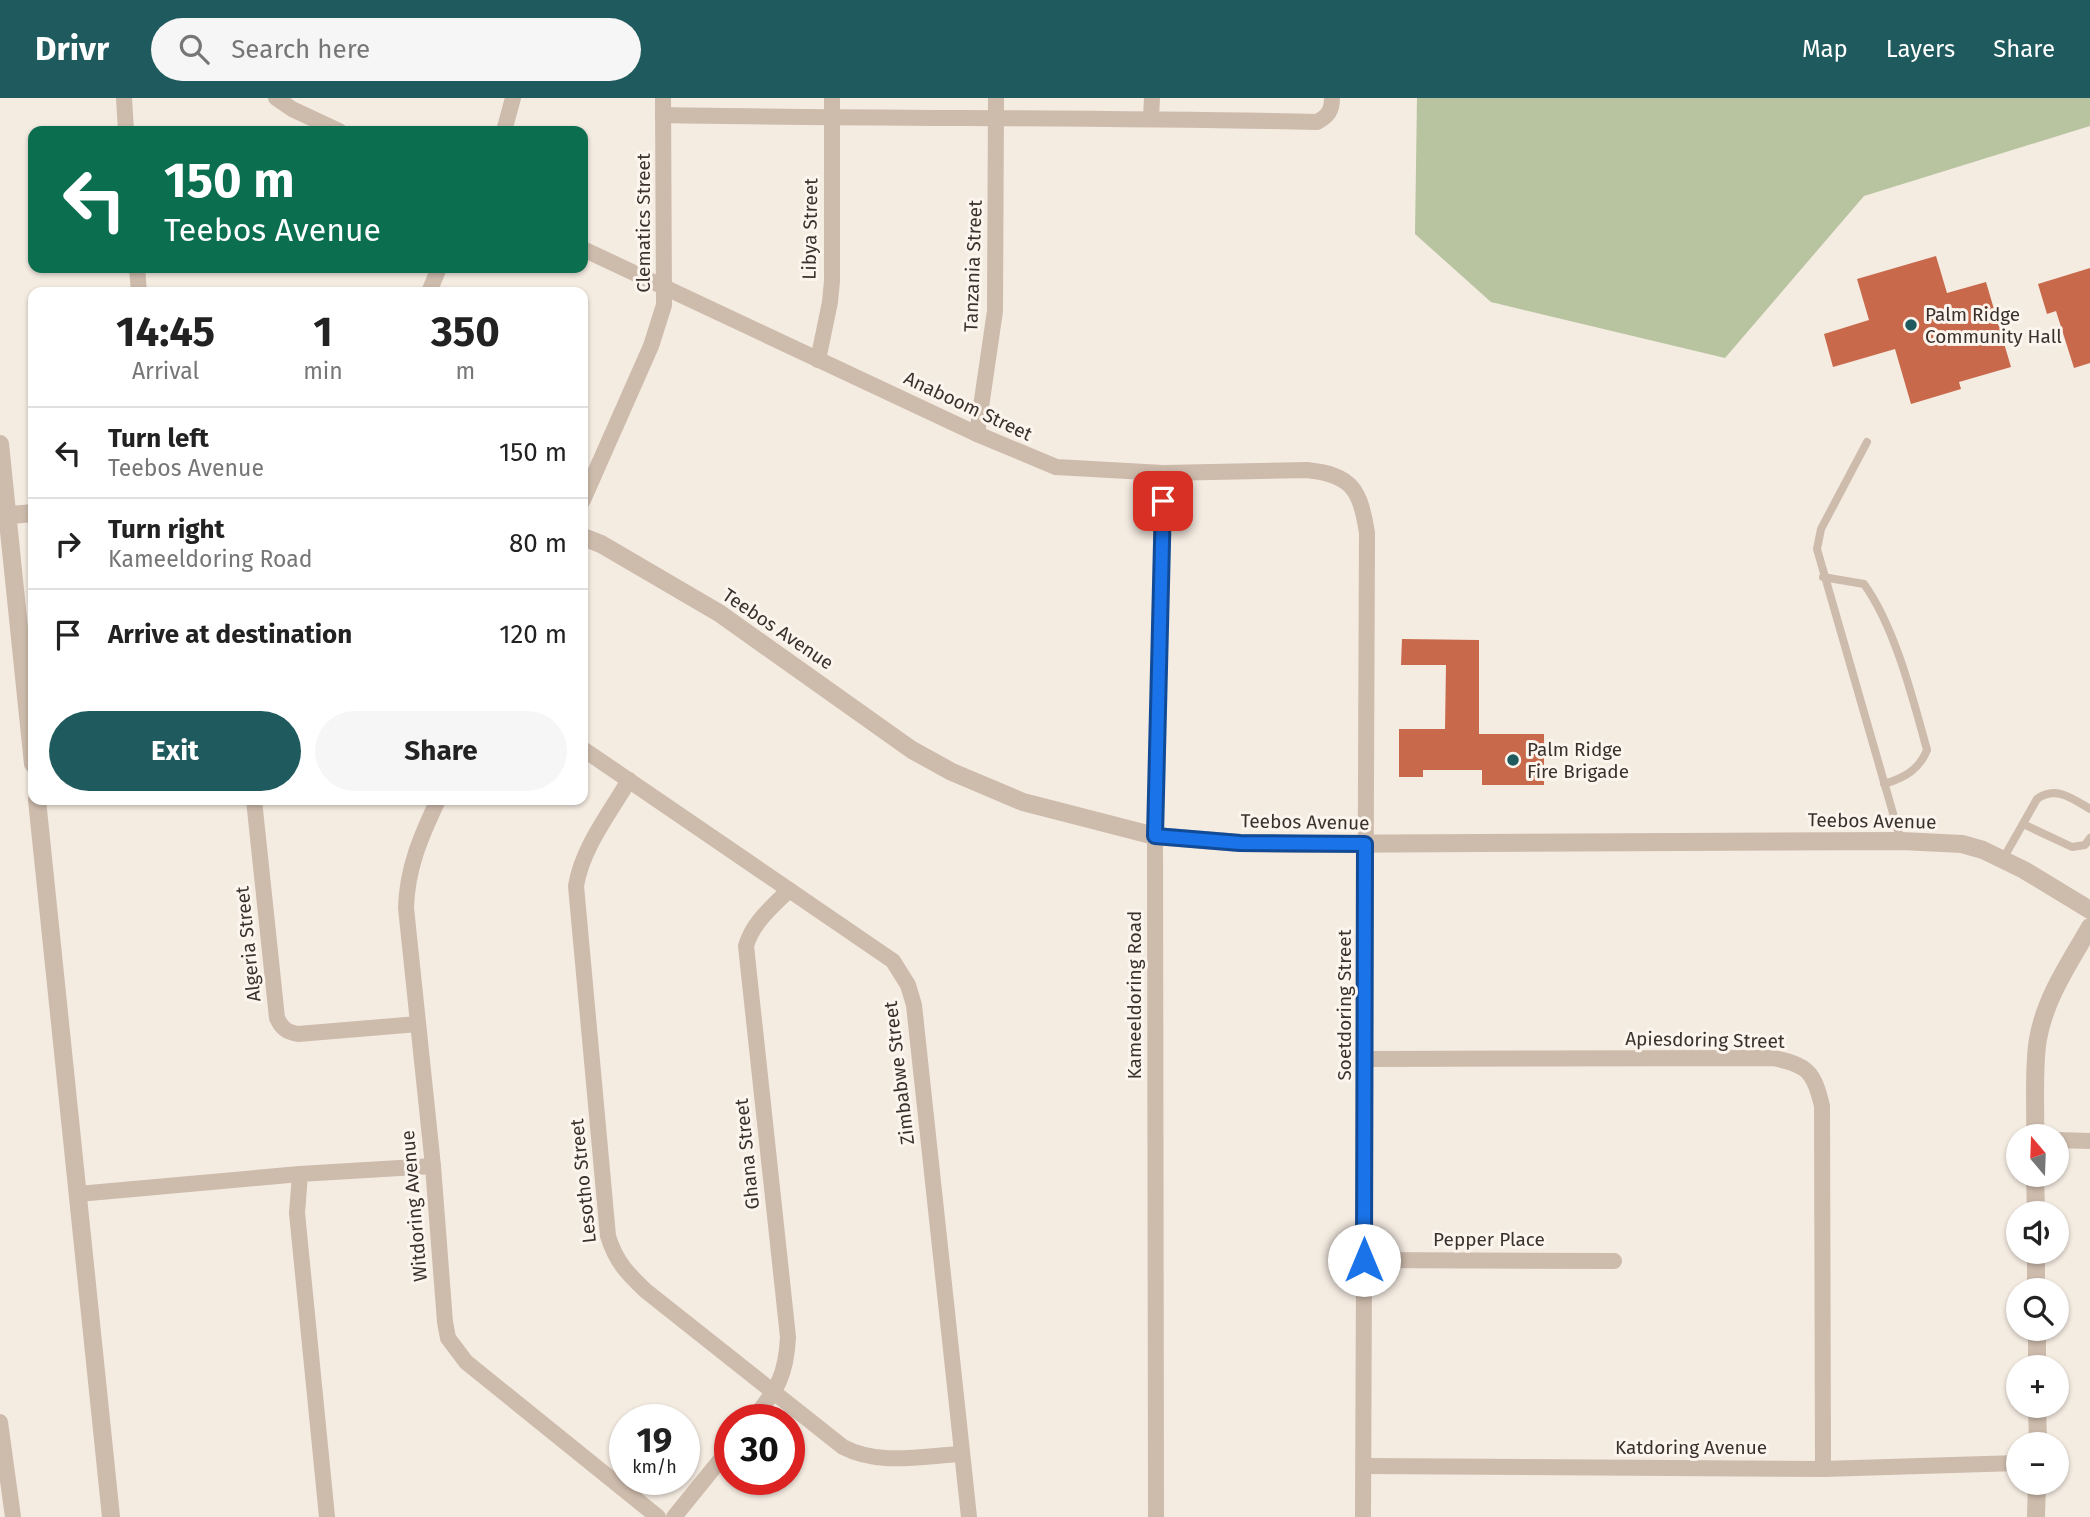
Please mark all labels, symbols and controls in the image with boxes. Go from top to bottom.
search box [151,18,641,81]
text: Drivr [35,29,109,69]
icon: search [175,30,213,68]
text: Search here [231,34,370,65]
text: Map [1802,35,1848,63]
text: Layers [1886,35,1955,63]
text: Share [1993,35,2055,63]
text: 150 m [164,151,295,210]
street label: Clematics Street [632,153,655,293]
icon: left [49,154,140,245]
street label: Libya Street [798,178,822,280]
street label: Tanzania Street [959,199,987,332]
text: Teebos Avenue [164,211,381,249]
place label: Palm Ridge Community Hall [1925,303,2062,348]
text: 14:45 [116,307,215,357]
text: 1 [313,307,333,357]
text: 350 [431,307,500,357]
marker: Palm Ridge Community Hall [1903,317,1919,333]
text: Arrival [132,357,199,385]
text: min [303,357,343,385]
text: m [456,357,475,385]
street label: Anaboom Street [900,366,1036,446]
text: Turn left [108,423,209,454]
icon: left [49,434,87,472]
text: 150 m [499,437,567,468]
text: Teebos Avenue [108,454,264,482]
pin [1133,471,1193,531]
icon: arrive [1144,482,1182,520]
text: Turn right [108,514,225,545]
icon: right [49,525,87,563]
text: 80 m [509,528,567,559]
text: Kameeldoring Road [108,545,312,573]
street label: Teebos Avenue [718,583,838,675]
icon: arrive [49,616,87,654]
text: Arrive at destination [108,619,352,650]
text: 120 m [499,619,567,650]
button: Exit [49,711,301,791]
button: Share [315,711,567,791]
place label: Palm Ridge Fire Brigade [1527,738,1629,783]
marker: Palm Ridge Fire Brigade [1505,752,1521,768]
street label: Teebos Avenue [1807,808,1937,834]
street label: Teebos Avenue [1240,809,1370,835]
street label: Algeria Street [230,885,265,1003]
street label: Kameeldoring Road [1123,911,1146,1079]
street label: Soetdoring Street [1333,929,1356,1081]
street label: Zimbabwe Street [879,1000,919,1146]
street label: Apiesdoring Street [1625,1027,1785,1053]
street label: Ghana Street [730,1097,764,1211]
street label: Lesotho Street [565,1118,601,1244]
north arrow [2006,1124,2068,1186]
map controls [2006,1124,2069,1495]
street label: Witdoring Avenue [396,1129,432,1283]
button: sound [2006,1201,2069,1264]
position arrow [1327,1223,1401,1297]
street label: Pepper Place [1433,1228,1545,1251]
button: search [2006,1278,2069,1341]
button: + [2006,1355,2069,1418]
speed limit sign: 30 [714,1404,805,1495]
text: 19 [637,1419,672,1461]
button: − [2006,1432,2069,1495]
street label: Katdoring Avenue [1615,1436,1767,1459]
text: km/h [632,1456,677,1478]

